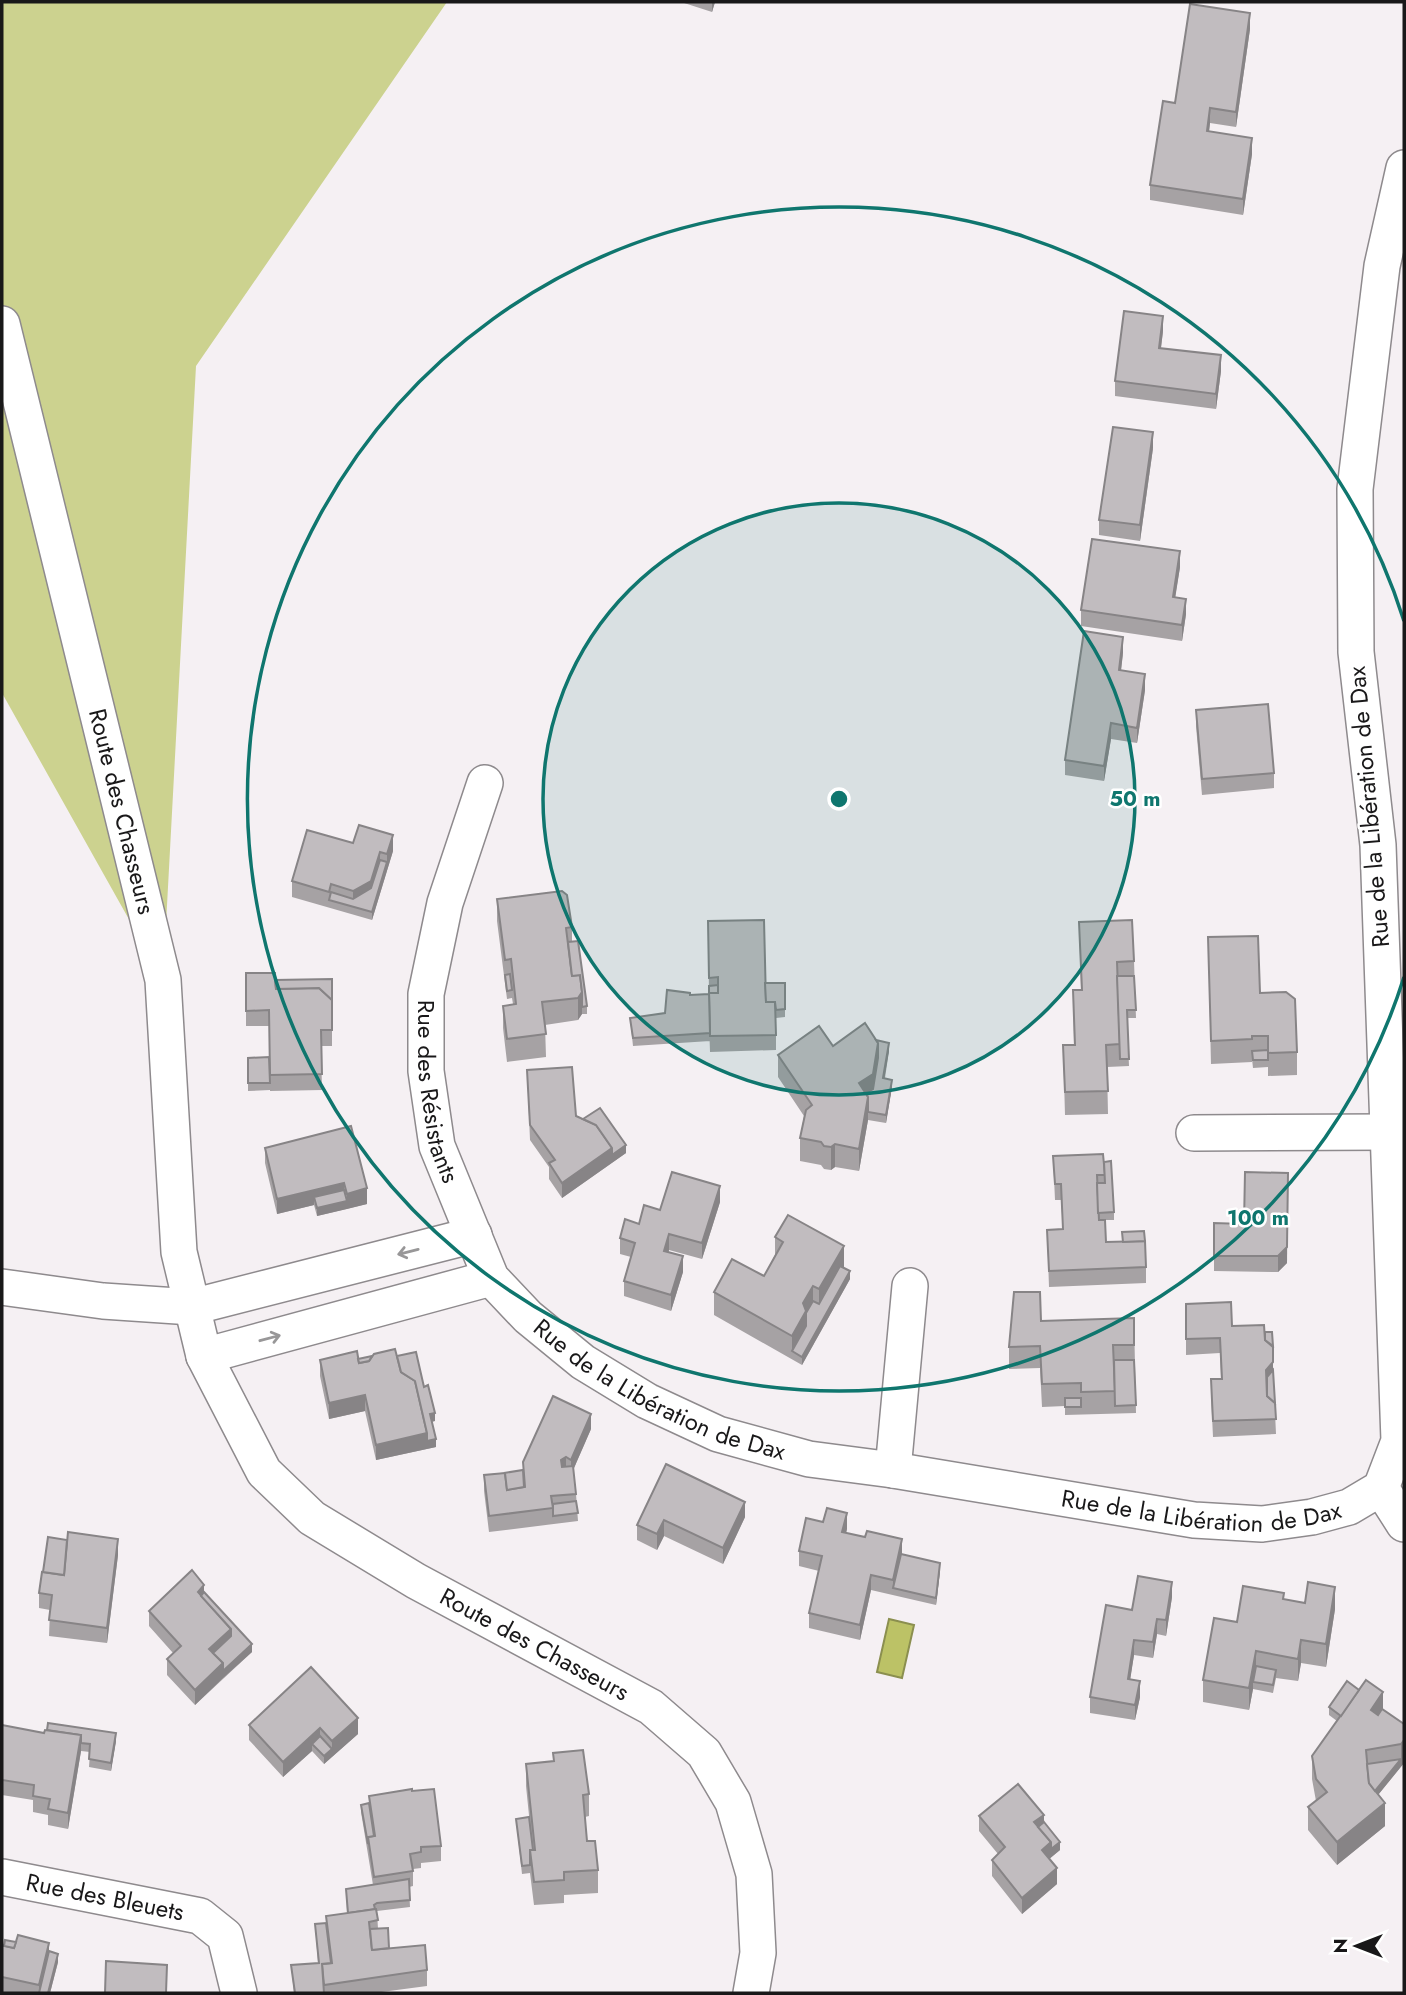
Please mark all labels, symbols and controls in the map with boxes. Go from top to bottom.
street label: Rue de la Libération de Dax [1339,664,1398,949]
street label: Route des Chasseurs [80,705,164,918]
text: 50 m [1110,784,1160,814]
centre of rings [827,787,851,811]
street label: Rue des Résistants [409,1000,468,1188]
text: 100 m [1227,1203,1289,1233]
one-way arrow [397,1246,420,1259]
street label: Rue de la Libération de Dax [526,1310,790,1469]
one-way arrow [259,1331,281,1344]
street label: Rue de la Libération de Dax [1059,1480,1346,1541]
street label: Route des Chasseurs [434,1579,636,1709]
street label: Rue des Bleuets [23,1864,187,1929]
north arrow [1322,1911,1392,1981]
text: N [1327,1938,1354,1954]

